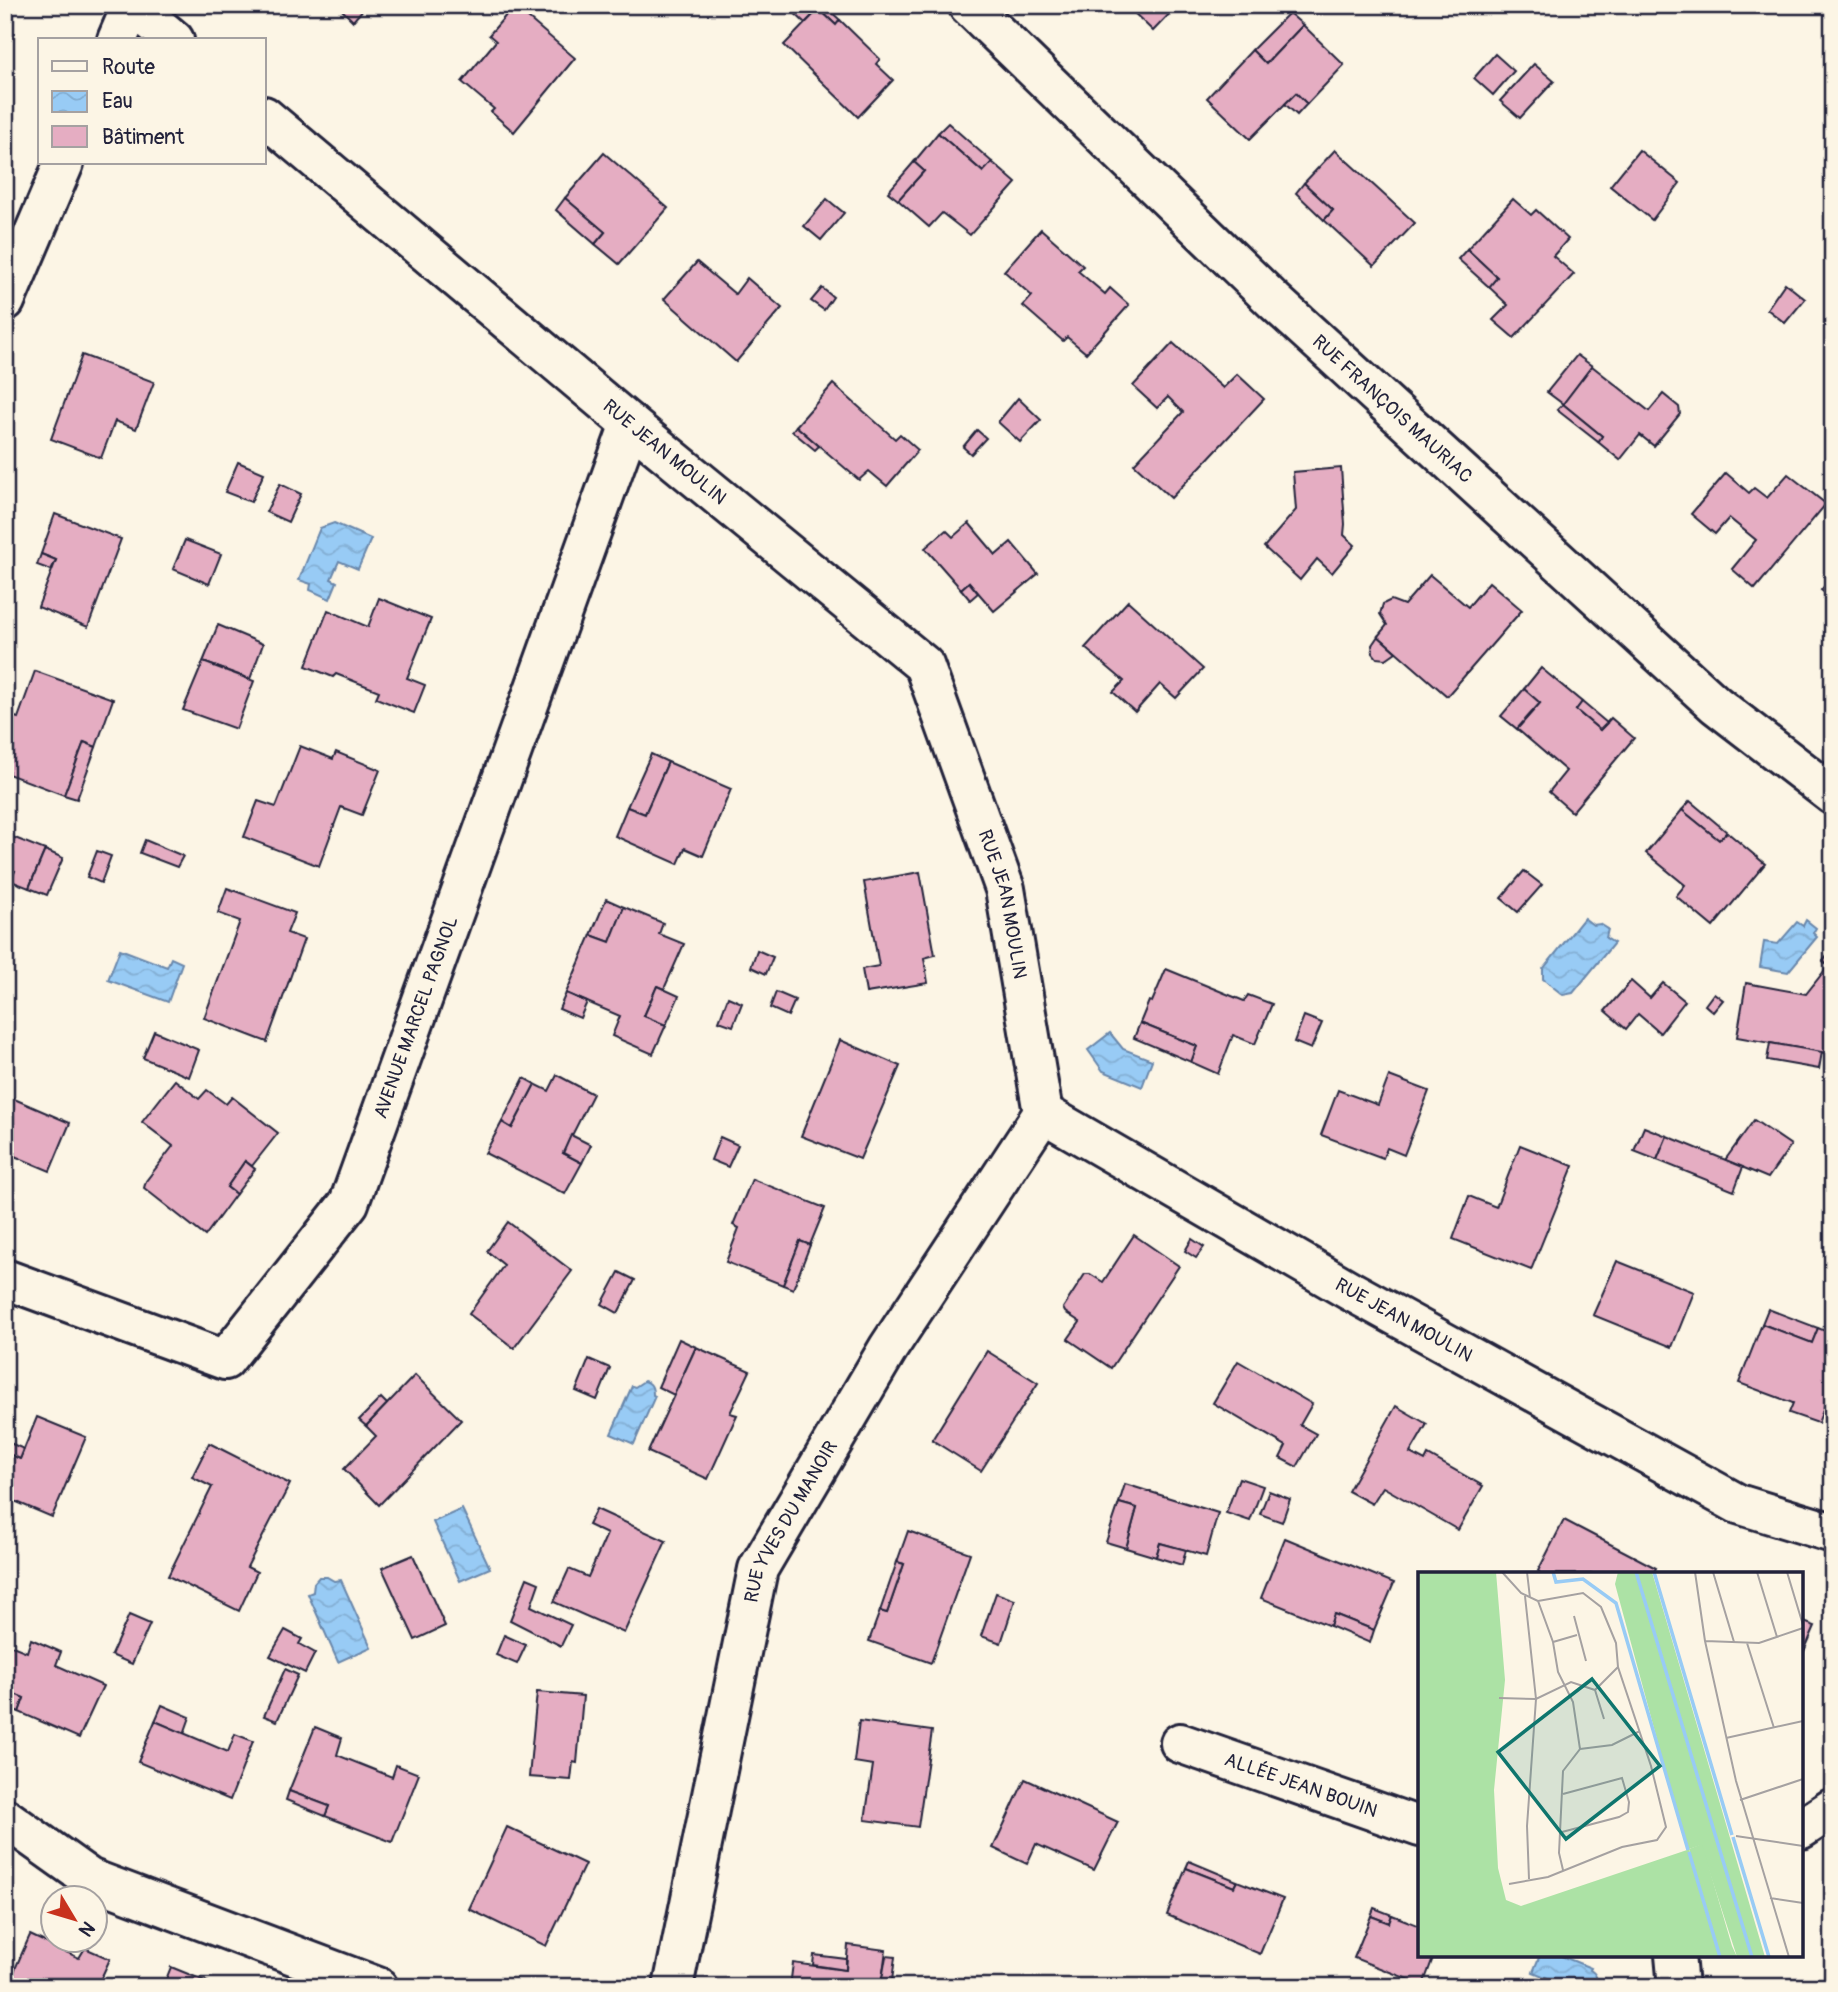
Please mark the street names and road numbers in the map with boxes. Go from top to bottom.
street label: RUE FRANÇOIS MAURIAC [1307,330,1477,488]
street label: RUE JEAN MOULIN [598,394,731,510]
street label: RUE JEAN MOULIN [973,826,1032,981]
street label: AVENUE MARCEL PAGNOL [369,913,464,1122]
street label: RUE JEAN MOULIN [1331,1273,1477,1368]
street label: RUE YVES DU MANOIR [739,1436,843,1605]
street label: ALLÉE JEAN BOUIN [1221,1747,1380,1823]

